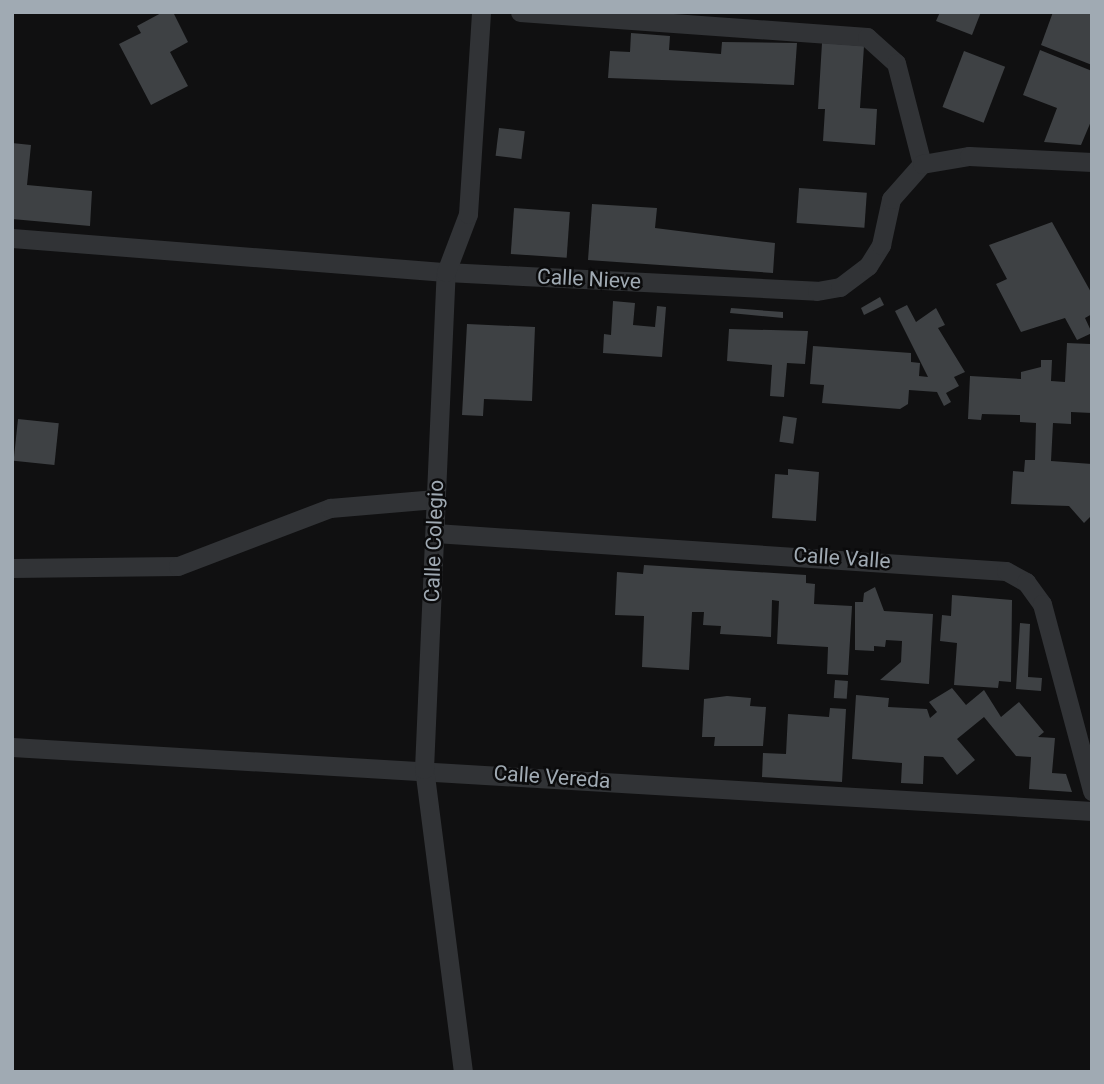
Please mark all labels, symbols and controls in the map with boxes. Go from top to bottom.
street label: Calle Nieve [536,264,642,294]
street label: Calle Colegio [419,479,449,603]
street label: Calle Valle [793,542,891,574]
street label: Calle Vereda [493,760,611,794]

